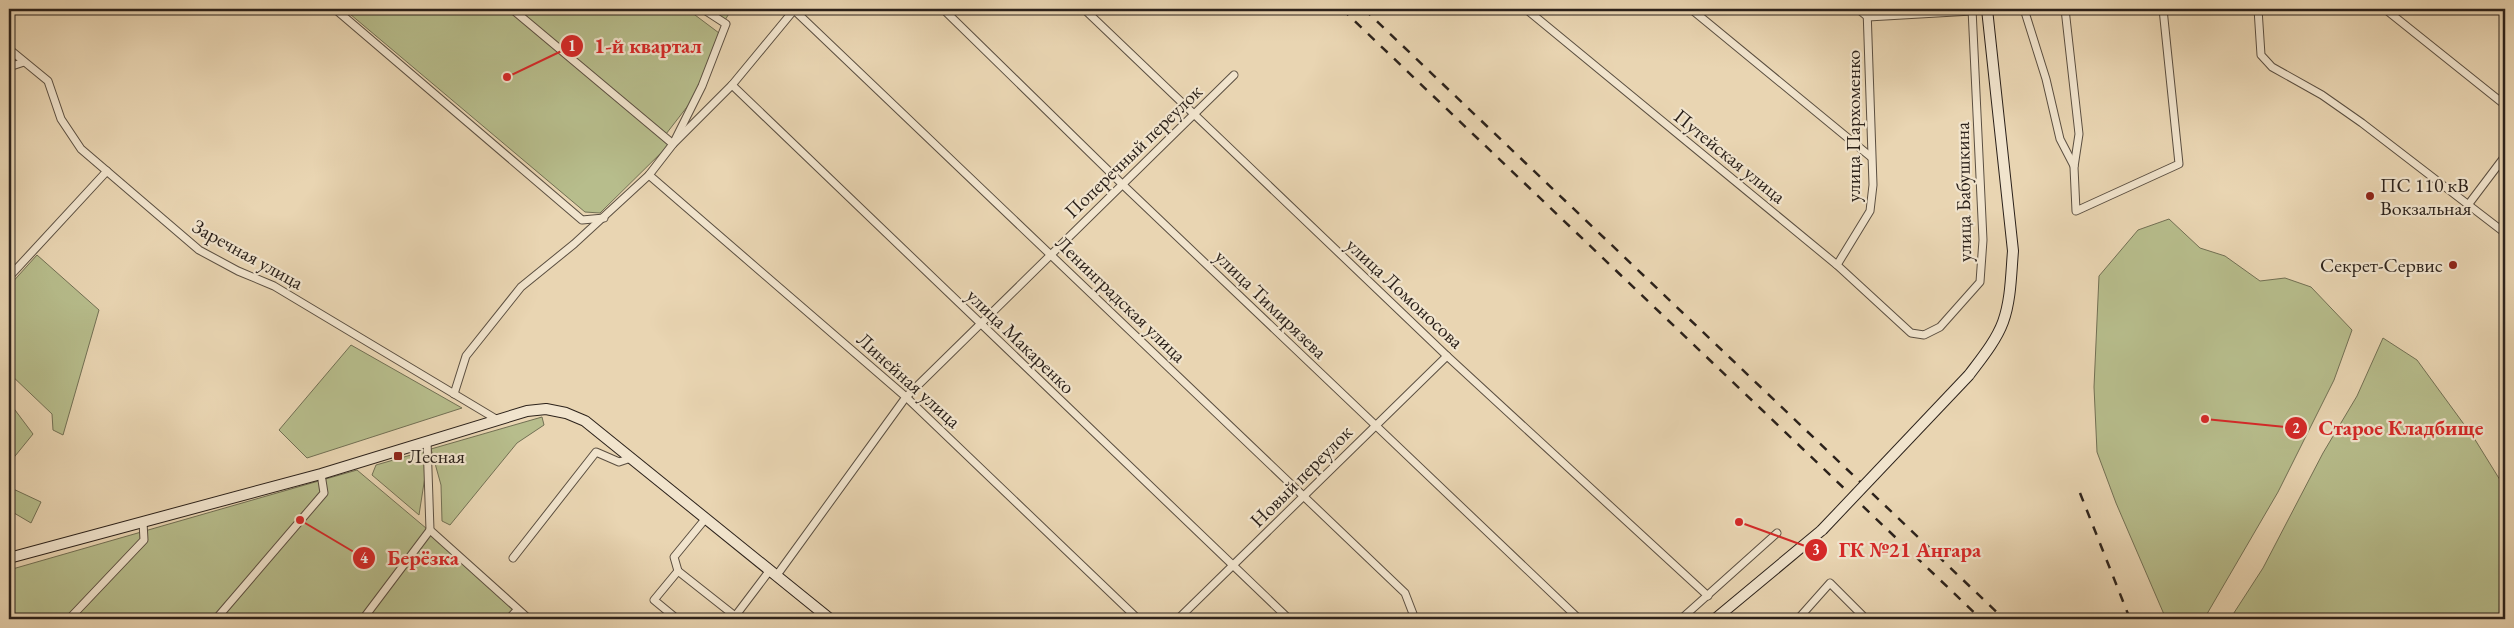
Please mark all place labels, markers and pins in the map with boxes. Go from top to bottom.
callout: 1-й квартал [559,28,712,64]
place label: ПС 110 кВ Вокзальная [2380,172,2471,221]
marker: ПС 110 кВ Вокзальная [2364,190,2376,202]
place label: Секрет-Сервис [2320,252,2443,278]
marker: Секрет-Сервис [2447,259,2459,271]
callout: Старое Кладбище [2284,410,2494,446]
place label: Лесная [408,443,465,469]
marker: Лесная [392,450,404,462]
callout: ГК №21 Ангара [1804,532,1991,568]
callout: Берёзка [352,540,468,576]

